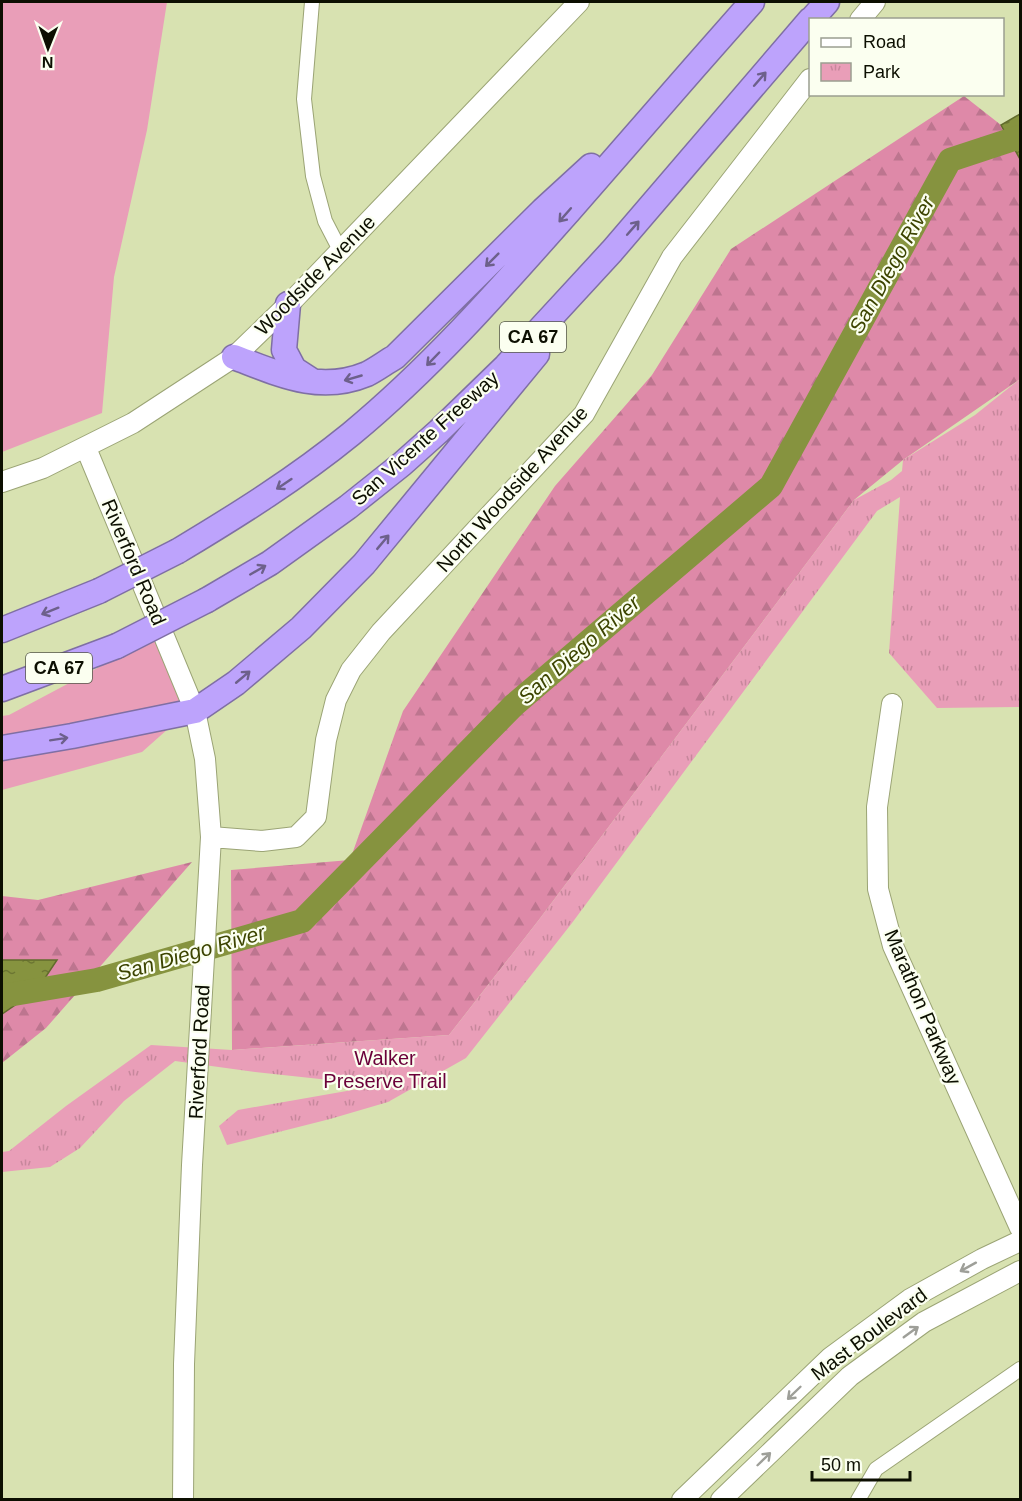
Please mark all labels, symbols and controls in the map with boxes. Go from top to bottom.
north arrow [18,18,78,78]
legend [809,18,1004,96]
text: Road [863,32,906,52]
text: N [42,54,54,71]
text: Park [863,62,901,82]
one-way arrow [753,72,767,87]
water label: San Diego River [844,191,939,337]
one-way arrow [558,207,572,222]
street label: Woodside Avenue [250,210,380,340]
one-way arrow [626,221,640,236]
one-way arrow [484,253,499,268]
road number: CA 67 [500,322,566,352]
one-way arrow [426,351,441,366]
street label: San Vicente Freeway [347,366,503,510]
one-way arrow [343,373,362,384]
street label: North Woodside Avenue [432,402,592,576]
one-way arrow [277,478,293,490]
street label: Riverford Road [98,496,170,628]
one-way arrow [376,535,390,550]
one-way arrow [249,564,266,576]
water label: San Diego River [513,590,645,708]
one-way arrow [42,606,60,617]
road number: CA 67 [26,653,92,683]
one-way arrow [235,670,250,684]
one-way arrow [49,733,69,744]
water label: San Diego River [114,920,268,985]
street label: Marathon Parkway [880,926,966,1088]
street label: Riverford Road [184,984,214,1120]
park label: Walker Preserve Trail [323,1047,447,1092]
one-way arrow [960,1261,977,1273]
street label: Mast Boulevard [807,1283,931,1385]
one-way arrow [902,1326,918,1338]
one-way arrow [786,1385,801,1400]
scale bar [812,1444,910,1482]
one-way arrow [756,1452,771,1466]
text: 50 m [821,1455,861,1475]

